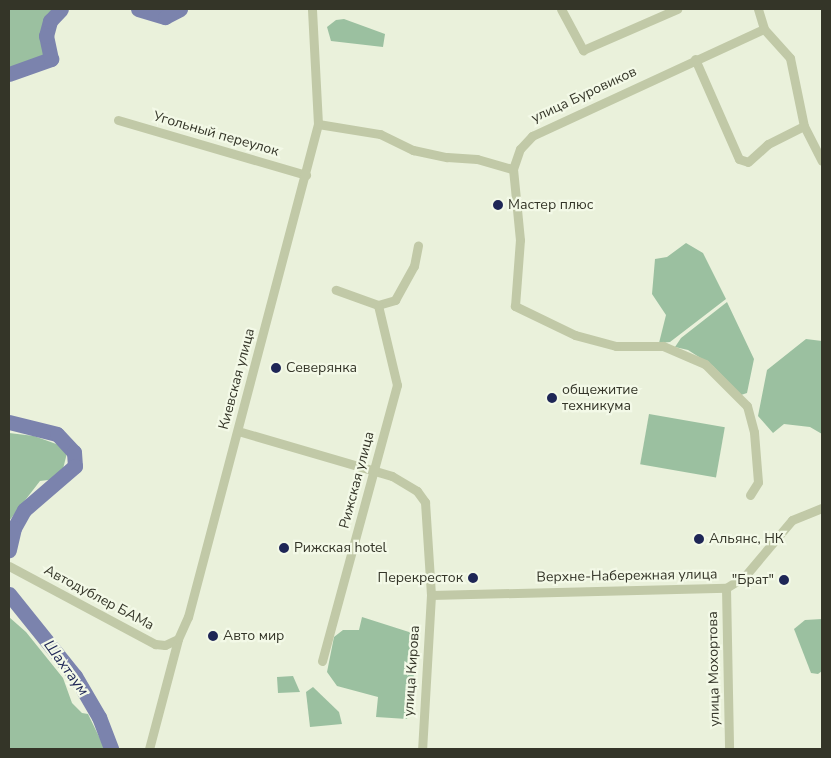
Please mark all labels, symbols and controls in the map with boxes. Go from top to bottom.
street label: улица Буровиков [529,63,639,127]
street label: Угольный переулок [151,108,281,160]
place label: Мастер плюс [508,197,593,213]
marker: Мастер плюс [492,199,504,211]
street label: Киевская улица [215,327,259,431]
place label: Северянка [286,360,357,376]
marker: Северянка [270,362,282,374]
place label: общежитие техникума [562,382,638,414]
marker: общежитие техникума [546,392,558,404]
street label: Рижская улица [336,430,378,530]
place label: Альянс, НК [709,531,784,547]
marker: Альянс, НК [693,533,705,545]
place label: Рижская hotel [294,540,387,556]
marker: Рижская hotel [278,542,290,554]
street label: Автодублер БАМа [41,562,157,634]
street label: Верхне-Набережная улица [536,566,718,586]
place label: Перекресток [378,570,463,586]
marker: Перекресток [467,572,479,584]
place label: "Брат" [732,572,774,588]
marker: "Брат" [778,574,790,586]
street label: улица Мохортова [705,611,723,727]
street label: улица Кирова [400,625,424,717]
place label: Авто мир [223,628,284,644]
marker: Авто мир [207,630,219,642]
water label: Шахтаум [40,637,92,699]

